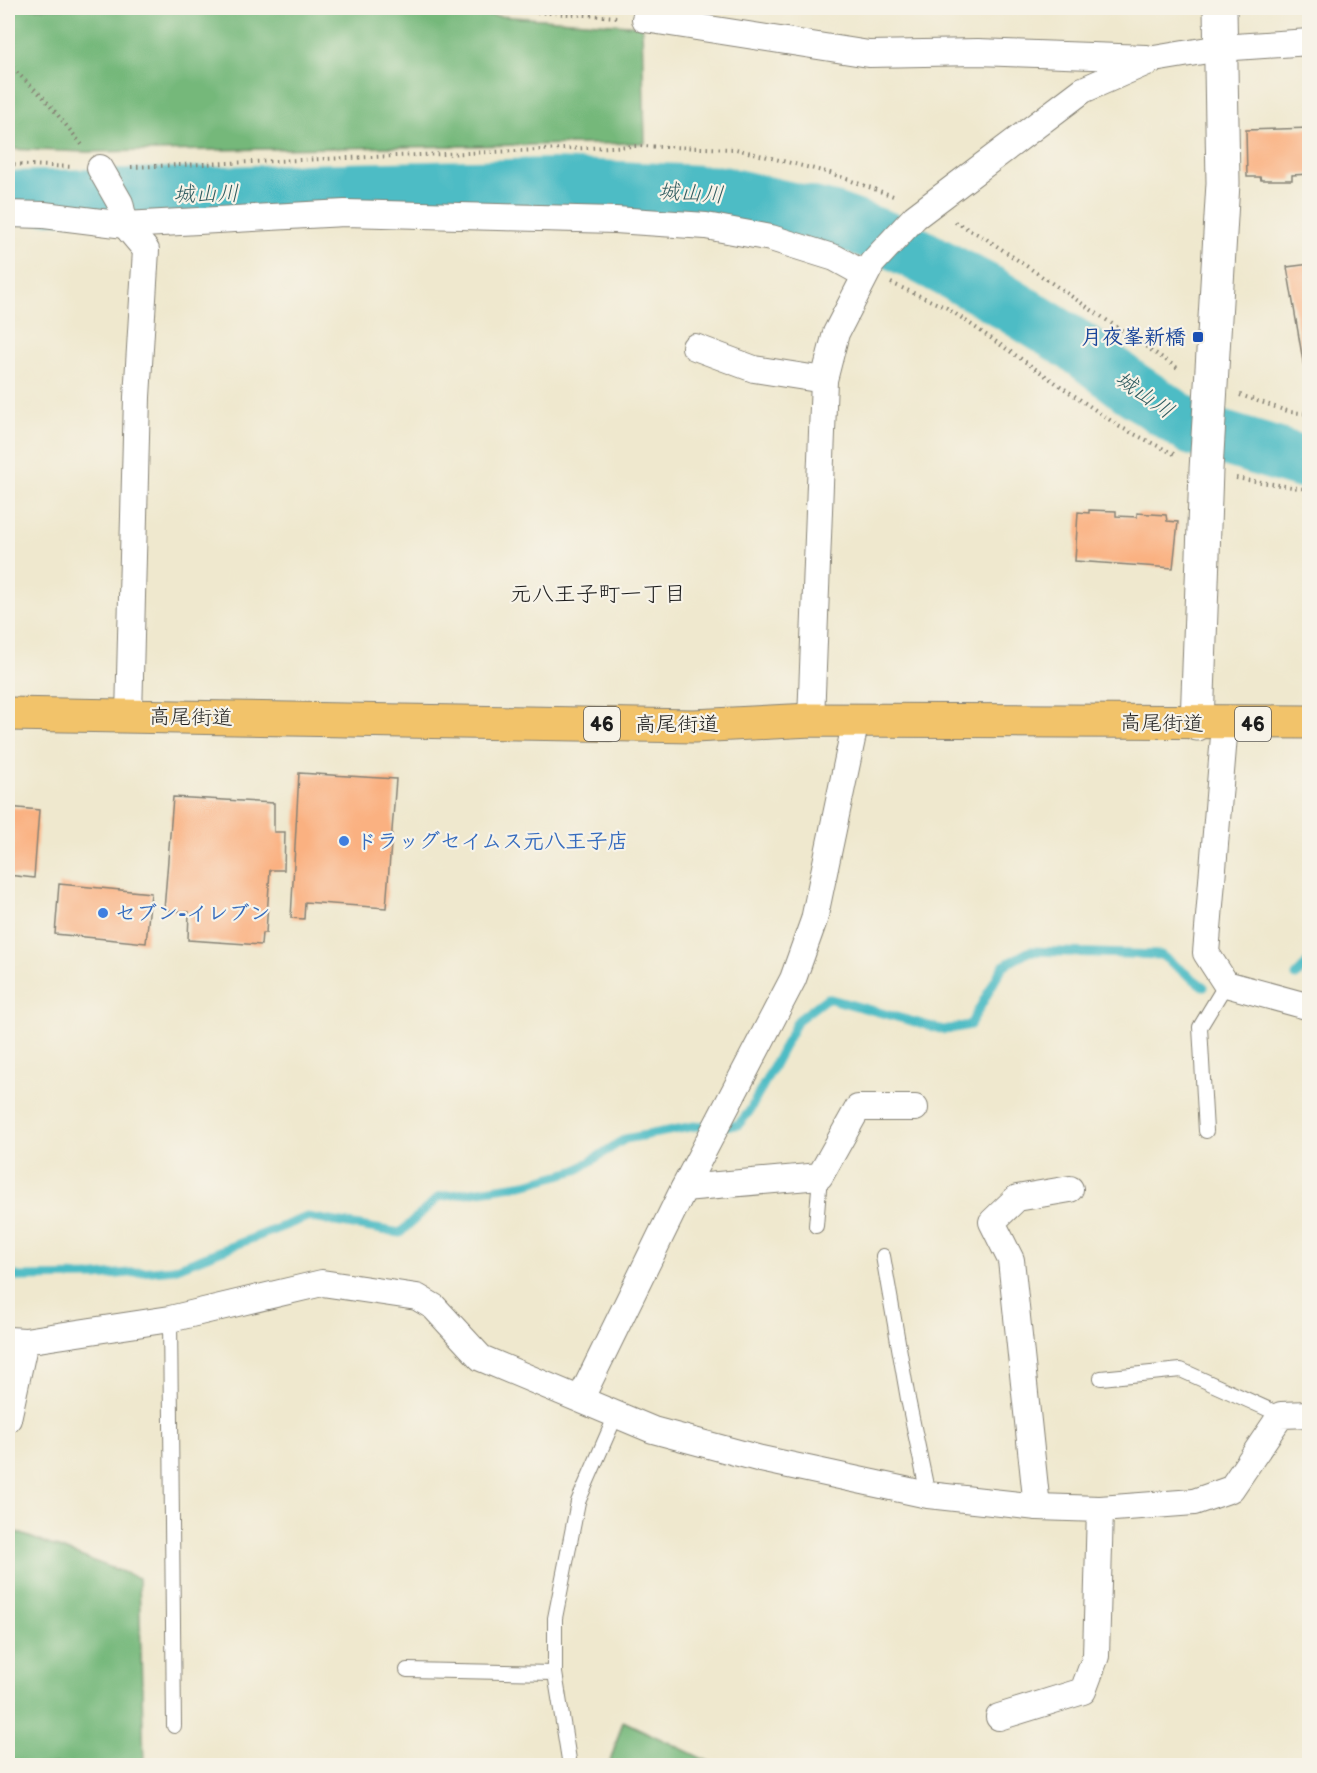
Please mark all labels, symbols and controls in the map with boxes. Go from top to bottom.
water label: 城山川 [657,178,725,209]
water label: 城山川 [173,180,239,209]
place label: 月夜峯新橋 [1081,325,1186,350]
marker: 月夜峯新橋 [1191,330,1205,344]
water label: 城山川 [1109,365,1179,425]
district label: 元八王子町一丁目 [510,581,686,608]
street label: 高尾街道 [149,704,233,731]
road number: 46 [584,707,620,741]
road number: 46 [1235,707,1271,741]
street label: 高尾街道 [1120,710,1204,737]
street label: 高尾街道 [635,712,719,737]
place label: ドラッグセイムス元八王子店 [356,829,628,854]
marker: ドラッグセイムス元八王子店 [337,834,351,848]
place label: セブン-イレブン [115,901,271,926]
marker: セブン-イレブン [96,906,110,920]

